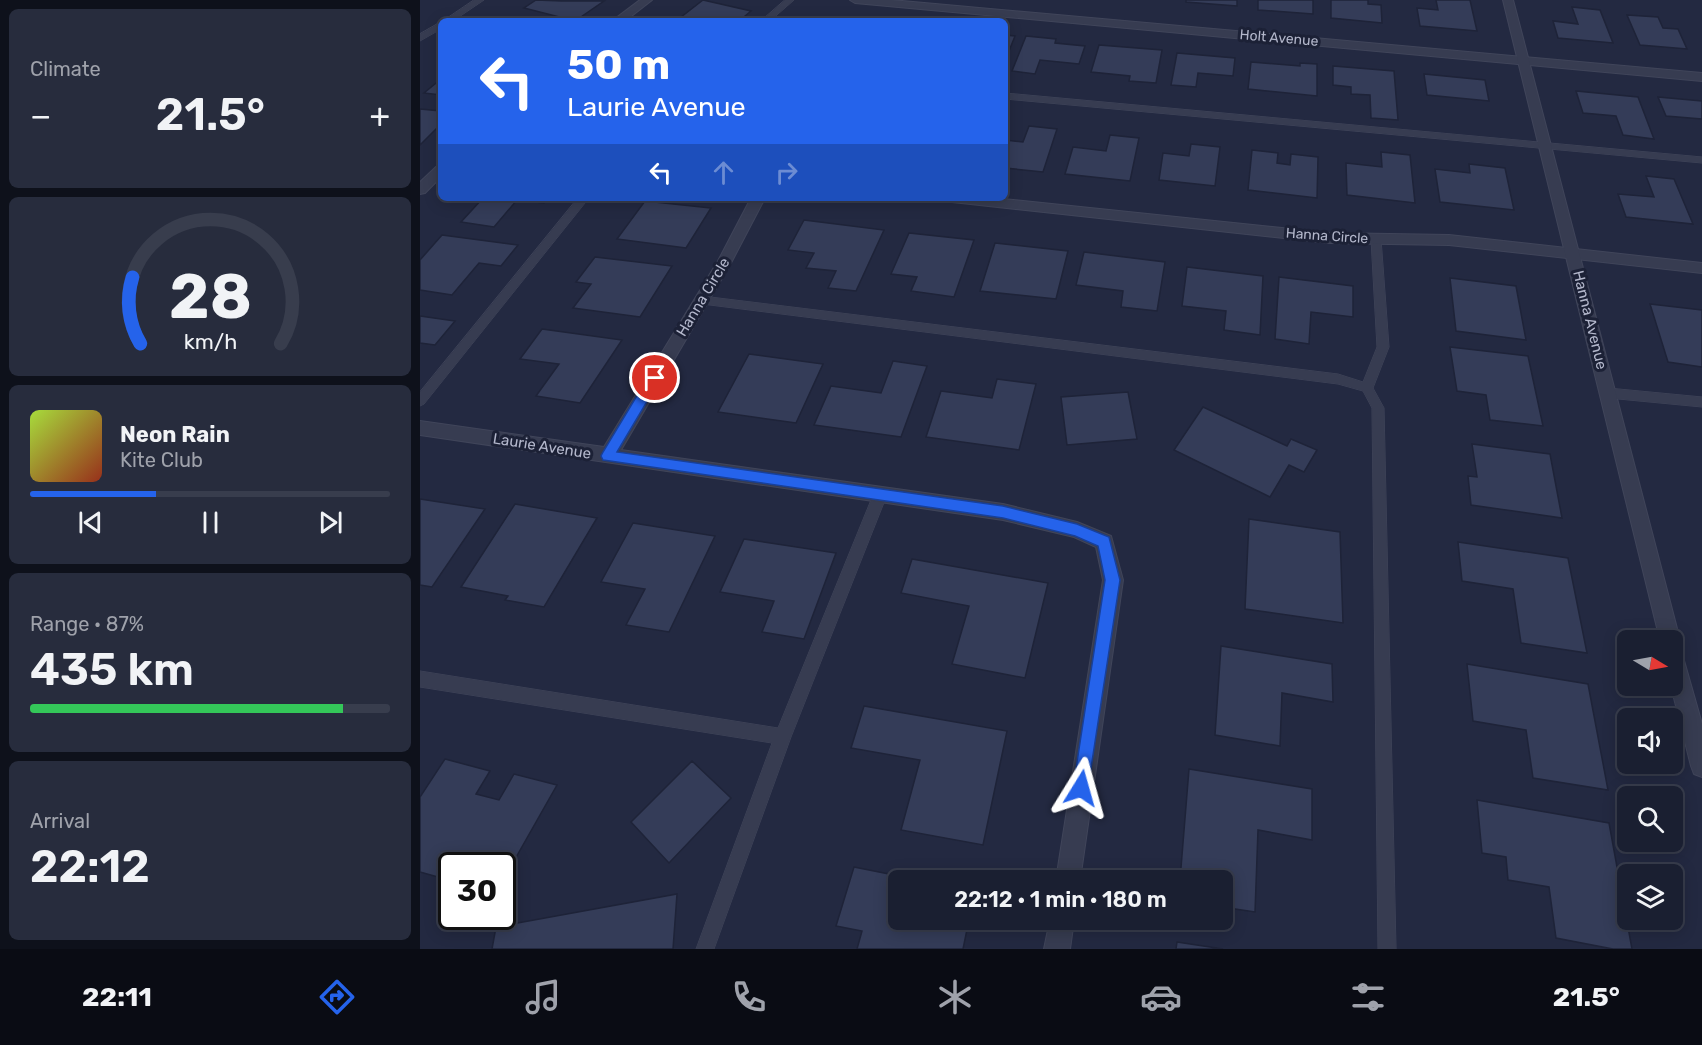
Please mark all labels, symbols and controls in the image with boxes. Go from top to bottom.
street label: Holt Avenue [1239,26,1319,50]
text: 50 m [567,40,670,90]
icon: left [468,42,546,120]
text: Climate [30,57,101,81]
text: 21.5° [156,88,265,141]
text: Laurie Avenue [567,91,746,123]
text: − [30,96,51,135]
text: + [369,96,390,135]
icon: left [644,156,677,189]
icon: ahead [707,156,740,189]
icon: right [770,156,803,189]
street label: Hanna Circle [1285,225,1369,247]
street label: Hanna Circle [672,254,734,340]
text: 28 [169,260,251,334]
street label: Hanna Avenue [1569,269,1611,371]
text: km/h [183,329,237,354]
pin [629,352,680,403]
icon: arrive [638,361,671,394]
text: Neon Rain [120,421,230,448]
street label: Laurie Avenue [492,429,592,463]
text: Kite Club [120,448,203,472]
icon: previous [74,506,107,539]
icon: pause [194,506,227,539]
icon: next [314,506,347,539]
text: Range · 87% [30,612,144,636]
north arrow [1617,630,1683,696]
map controls [1617,630,1683,930]
text: 435 km [30,643,194,696]
button: sound [1617,708,1683,774]
position arrow [1049,756,1113,820]
button: search [1617,786,1683,852]
text: Arrival [30,809,90,833]
text: 22:12 [30,840,150,893]
speed limit sign: 30 [438,852,516,930]
button: layers [1617,864,1683,930]
text: 22:12 · 1 min · 180 m [954,886,1167,913]
icon: directions [316,976,358,1018]
icon: music [522,976,564,1018]
icon: phone [728,976,770,1018]
icon: climate [934,976,976,1018]
icon: car [1140,976,1182,1018]
icon: filters [1347,976,1389,1018]
text: 22:11 [82,981,152,1013]
text: 21.5° [1553,981,1620,1013]

